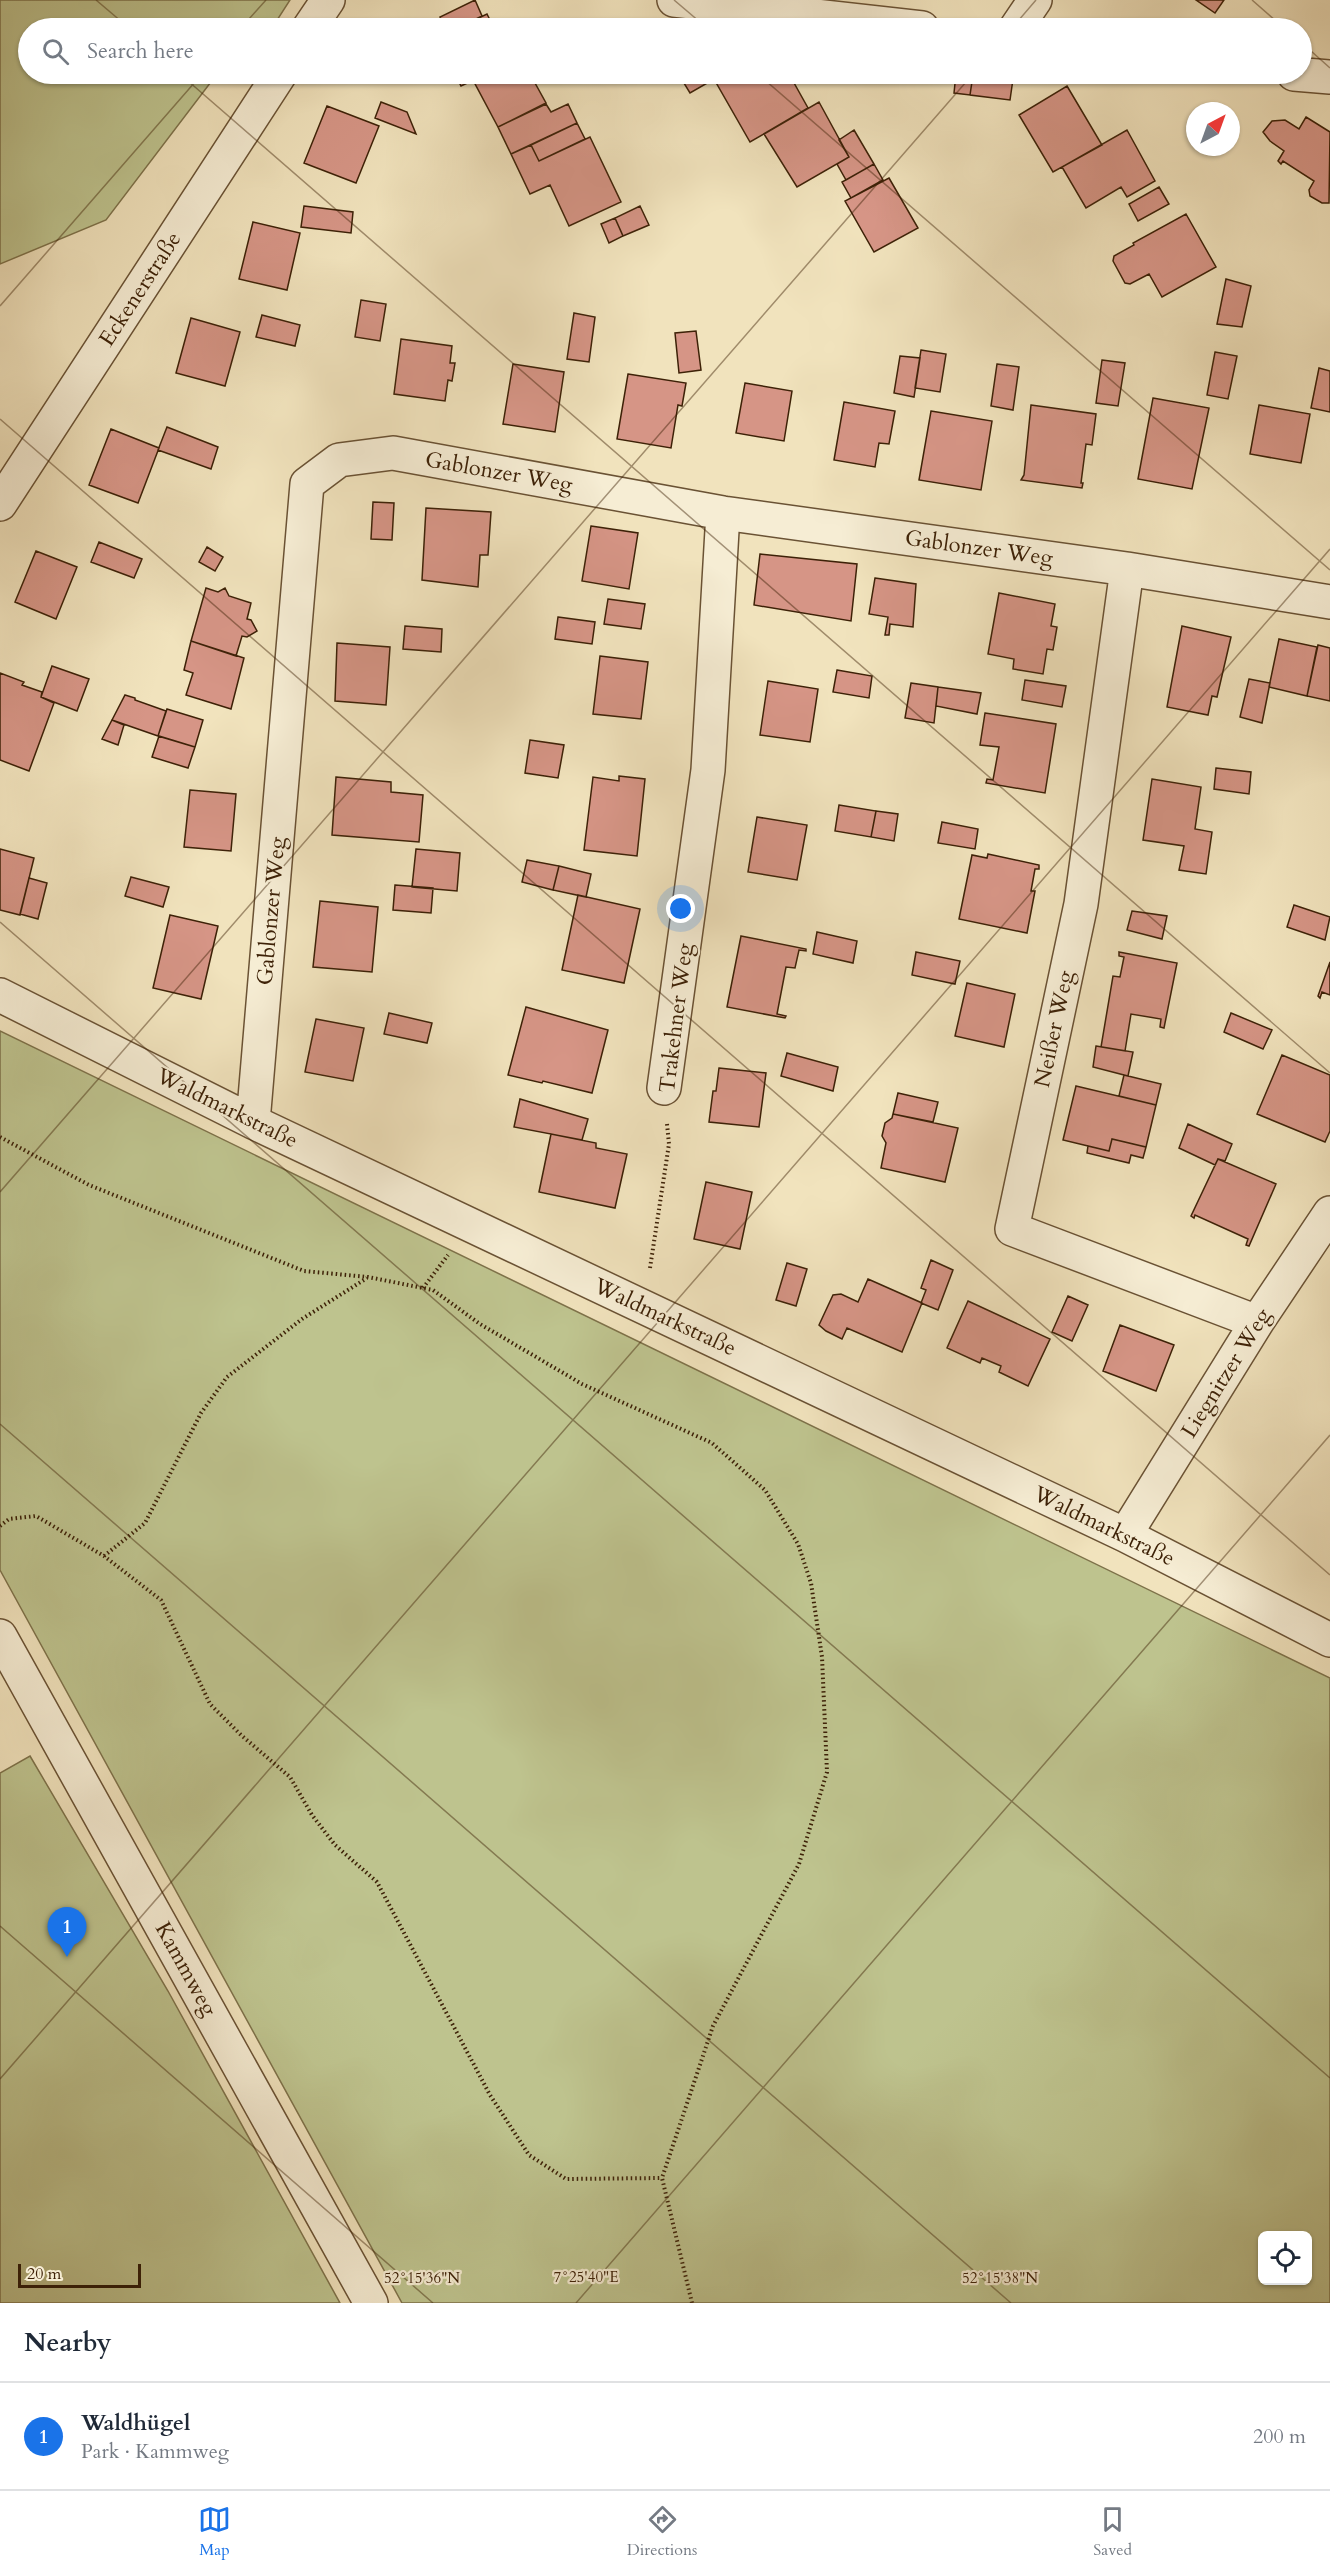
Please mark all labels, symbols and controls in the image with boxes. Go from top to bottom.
search box [18,18,1312,84]
icon: search [39,35,72,68]
text: Search here [87,36,194,66]
north arrow [1186,102,1240,156]
street label: Eckenerstraße [92,226,188,352]
street label: Gablonzer Weg [423,444,576,500]
street label: Gablonzer Weg [903,523,1056,573]
street label: Gablonzer Weg [250,835,292,987]
your location [666,894,695,923]
street label: Trakehner Weg [652,941,700,1095]
street label: Neißer Weg [1027,967,1081,1090]
street label: Waldmarkstraße [150,1060,303,1155]
street label: Waldmarkstraße [588,1270,741,1363]
street label: Liegnitzer Weg [1174,1302,1278,1444]
street label: Waldmarkstraße [1027,1478,1180,1573]
pin: 1 [48,1908,86,1957]
street label: Kammweg [148,1917,224,2022]
map controls [1258,2231,1312,2285]
button: locate [1258,2231,1312,2285]
scale bar [18,2261,141,2288]
text: 20 m [27,2263,61,2285]
text: 7°25'40"E [554,2267,618,2287]
text: 52°15'36"N [384,2268,460,2288]
text: 52°15'38"N [962,2268,1038,2288]
text: Nearby [24,2325,112,2360]
text: Waldhügel [81,2408,190,2438]
text: 1 [38,2423,49,2450]
text: 200 m [1253,2423,1306,2450]
text: Park · Kammweg [81,2438,229,2465]
tab: Map [198,2503,231,2561]
tab: Directions [627,2503,697,2561]
tab: Saved [1093,2503,1132,2561]

